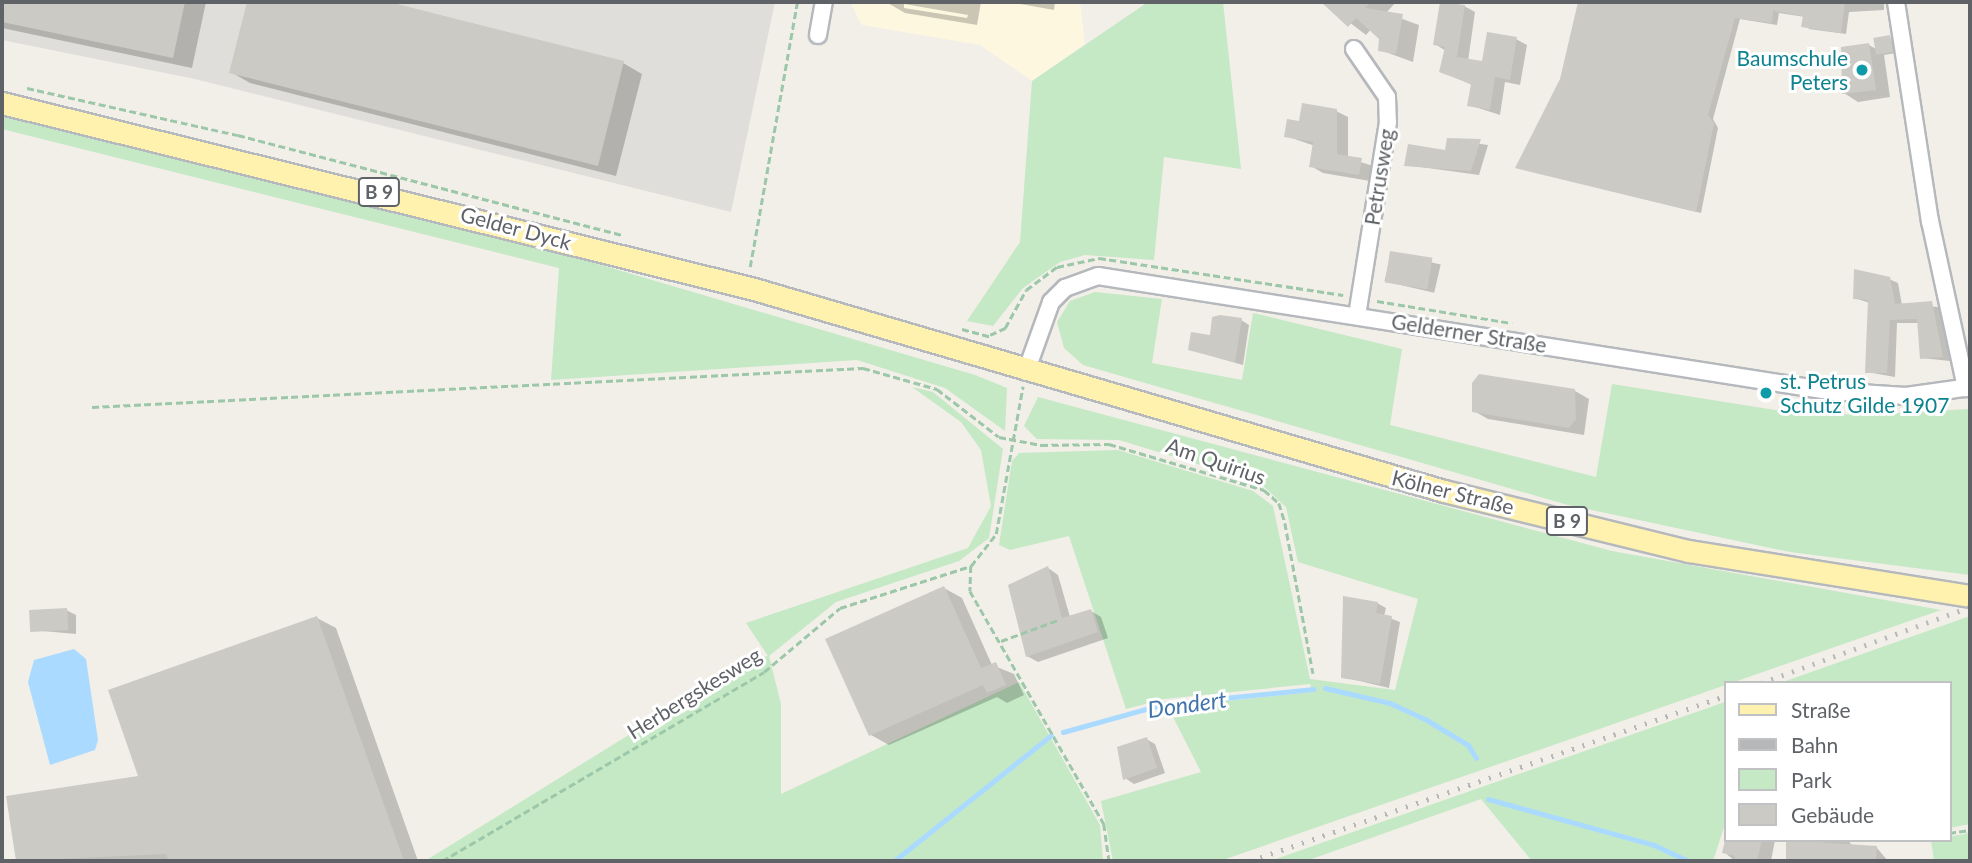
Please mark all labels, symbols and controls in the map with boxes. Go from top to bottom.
place label: Baumschule Peters [1737,45,1848,95]
marker: Baumschule Peters [1854,62,1870,78]
street label: Petrusweg [1359,127,1399,227]
road number: B 9 [356,176,402,208]
street label: Gelder Dyck [458,201,574,255]
street label: Gelderner Straße [1389,308,1549,358]
place label: st. Petrus Schutz Gilde 1907 [1780,368,1949,418]
marker: st. Petrus Schutz Gilde 1907 [1758,385,1774,401]
street label: Am Quirius [1163,432,1269,490]
street label: Kölner Straße [1389,465,1517,519]
road number: B 9 [1544,506,1590,536]
street label: Herbergskesweg [622,642,766,744]
legend [1724,681,1951,842]
water label: Dondert [1146,685,1228,723]
text: Straße [1791,697,1851,722]
text: Bahn [1791,732,1838,757]
text: Park [1791,767,1832,792]
text: Gebäude [1791,802,1874,827]

